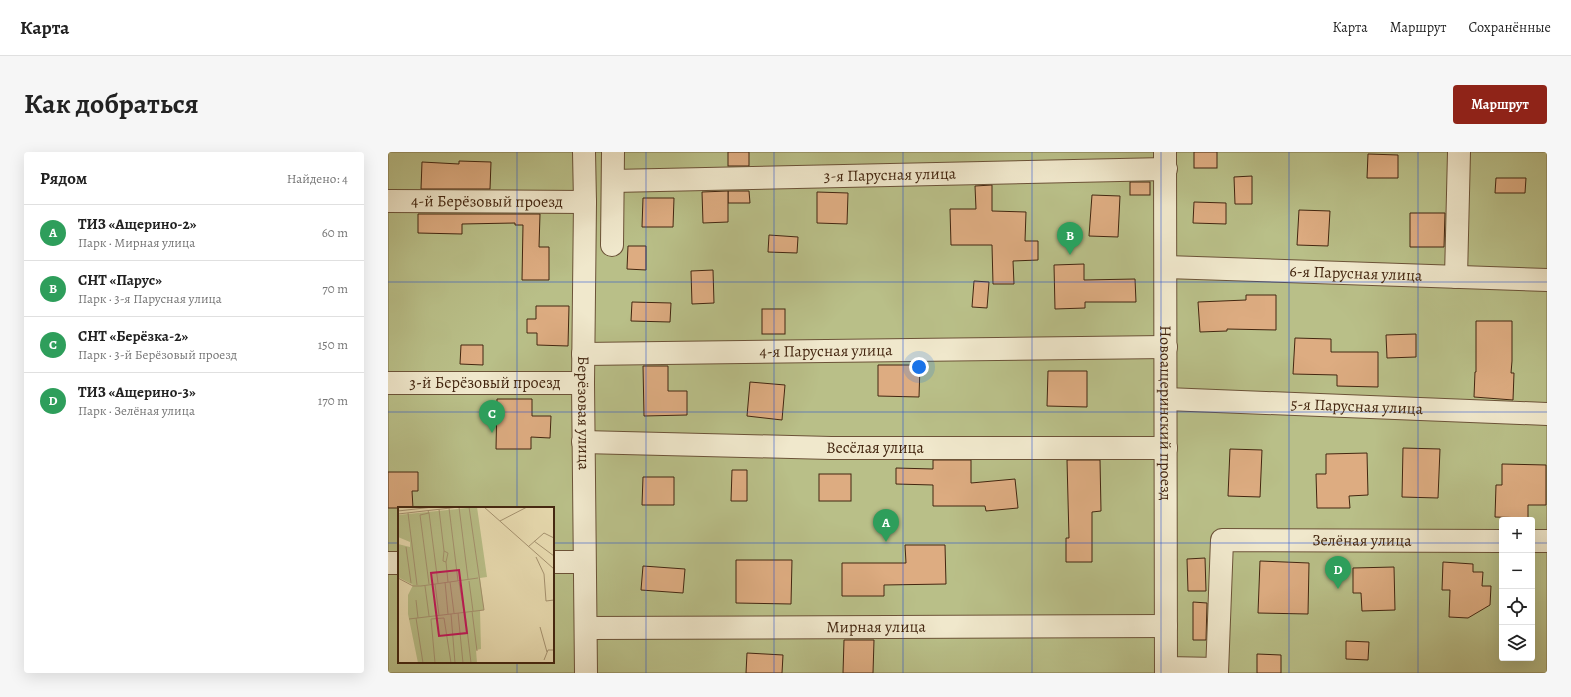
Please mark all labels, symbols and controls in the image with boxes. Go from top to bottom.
text: Карта [20,15,69,41]
text: Карта [1333,18,1368,37]
text: Маршрут [1390,18,1446,37]
text: Сохранённые [1468,18,1551,37]
text: Как добраться [24,85,199,123]
button: Маршрут [1453,85,1547,124]
street label: 3-я Парусная улица [824,163,957,187]
text: Рядом [40,167,87,190]
text: Найдено: 4 [287,170,348,187]
street label: 4-й Берёзовый проезд [411,190,563,213]
text: ТИЗ «Ащерино-2» [78,214,197,234]
pin: B [1057,222,1083,255]
text: A [49,224,57,241]
text: 60 m [322,224,348,241]
text: Парк · Мирная улица [78,234,195,251]
street label: 6-я Парусная улица [1289,260,1423,287]
text: СНТ «Парус» [78,270,162,290]
text: B [49,280,57,297]
text: 70 m [322,280,348,297]
text: Парк · 3-я Парусная улица [78,290,222,307]
street label: Новоащеринский проезд [1154,325,1177,501]
text: СНТ «Берёзка-2» [78,326,188,346]
text: C [49,336,57,353]
text: 150 m [318,336,348,353]
street label: 4-я Парусная улица [759,339,893,363]
text: Парк · 3-й Берёзовый проезд [78,346,237,363]
street label: Берёзовая улица [572,356,595,471]
your location [909,357,929,377]
street label: 3-й Берёзовый проезд [409,372,561,394]
text: ТИЗ «Ащерино-3» [78,382,196,402]
text: D [48,392,58,409]
text: 170 m [318,392,348,409]
street label: 5-я Парусная улица [1290,393,1424,420]
pin: C [479,400,505,433]
text: Парк · Зелёная улица [78,402,195,419]
street label: Весёлая улица [826,437,924,459]
inset map [398,507,554,663]
pin: A [873,509,899,542]
map controls [1499,517,1535,661]
button: + [1499,517,1535,553]
street label: Зелёная улица [1312,529,1412,552]
button: − [1499,553,1535,589]
pin: D [1325,556,1351,589]
button: locate [1499,589,1535,625]
street label: Мирная улица [826,616,927,638]
button: layers [1499,625,1535,661]

